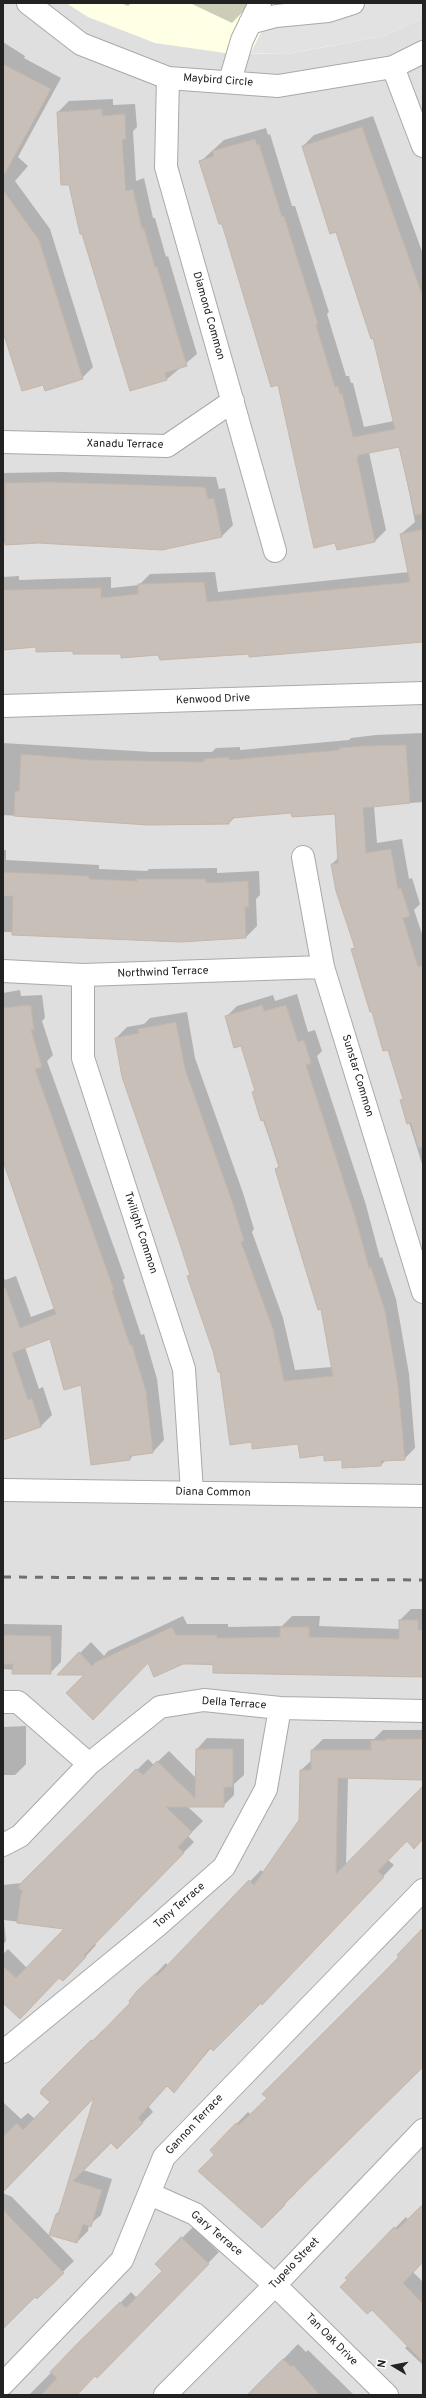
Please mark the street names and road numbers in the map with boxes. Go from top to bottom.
street label: Maybird Circle [183,72,253,90]
street label: Diamond Common [189,270,227,362]
street label: Xanadu Terrace [86,438,164,452]
street label: Kenwood Drive [176,692,250,708]
street label: Northwind Terrace [117,965,209,981]
street label: Sunstar Common [338,1033,376,1119]
street label: Twilight Common [120,1190,160,1276]
street label: Diana Common [175,1486,251,1500]
street label: Della Terrace [201,1695,267,1713]
street label: Tony Terrace [152,1880,208,1932]
street label: Gannon Terrace [163,2092,227,2158]
street label: Gary Terrace [187,2209,245,2259]
street label: Tupelo Street [267,2236,323,2292]
street label: Tan Oak Drive [302,2311,360,2369]

